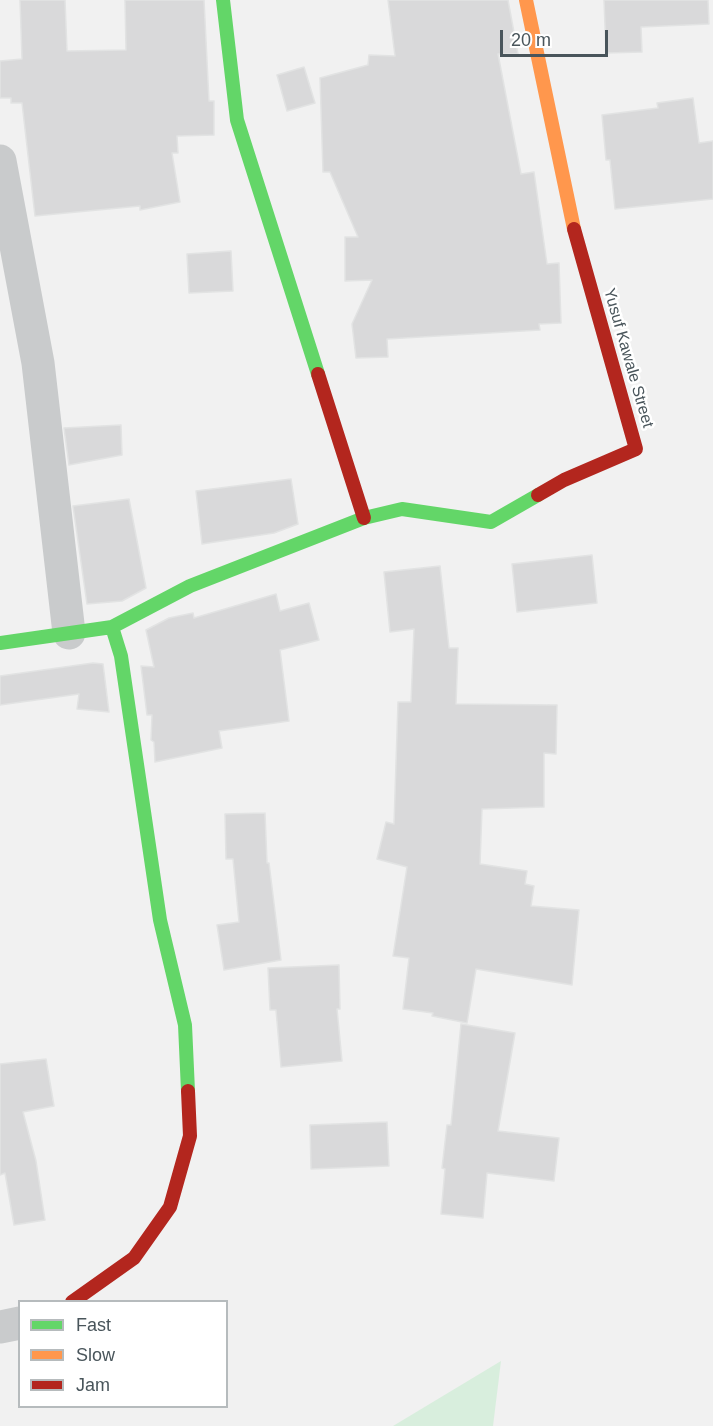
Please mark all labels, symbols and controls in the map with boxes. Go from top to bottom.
scale bar [503,18,611,56]
text: 20 m [511,30,551,50]
street label: Yusuf Kawale Street [599,286,657,430]
legend [18,1300,228,1408]
text: Fast [76,1315,111,1335]
text: Slow [76,1345,115,1365]
text: Jam [76,1375,110,1395]

